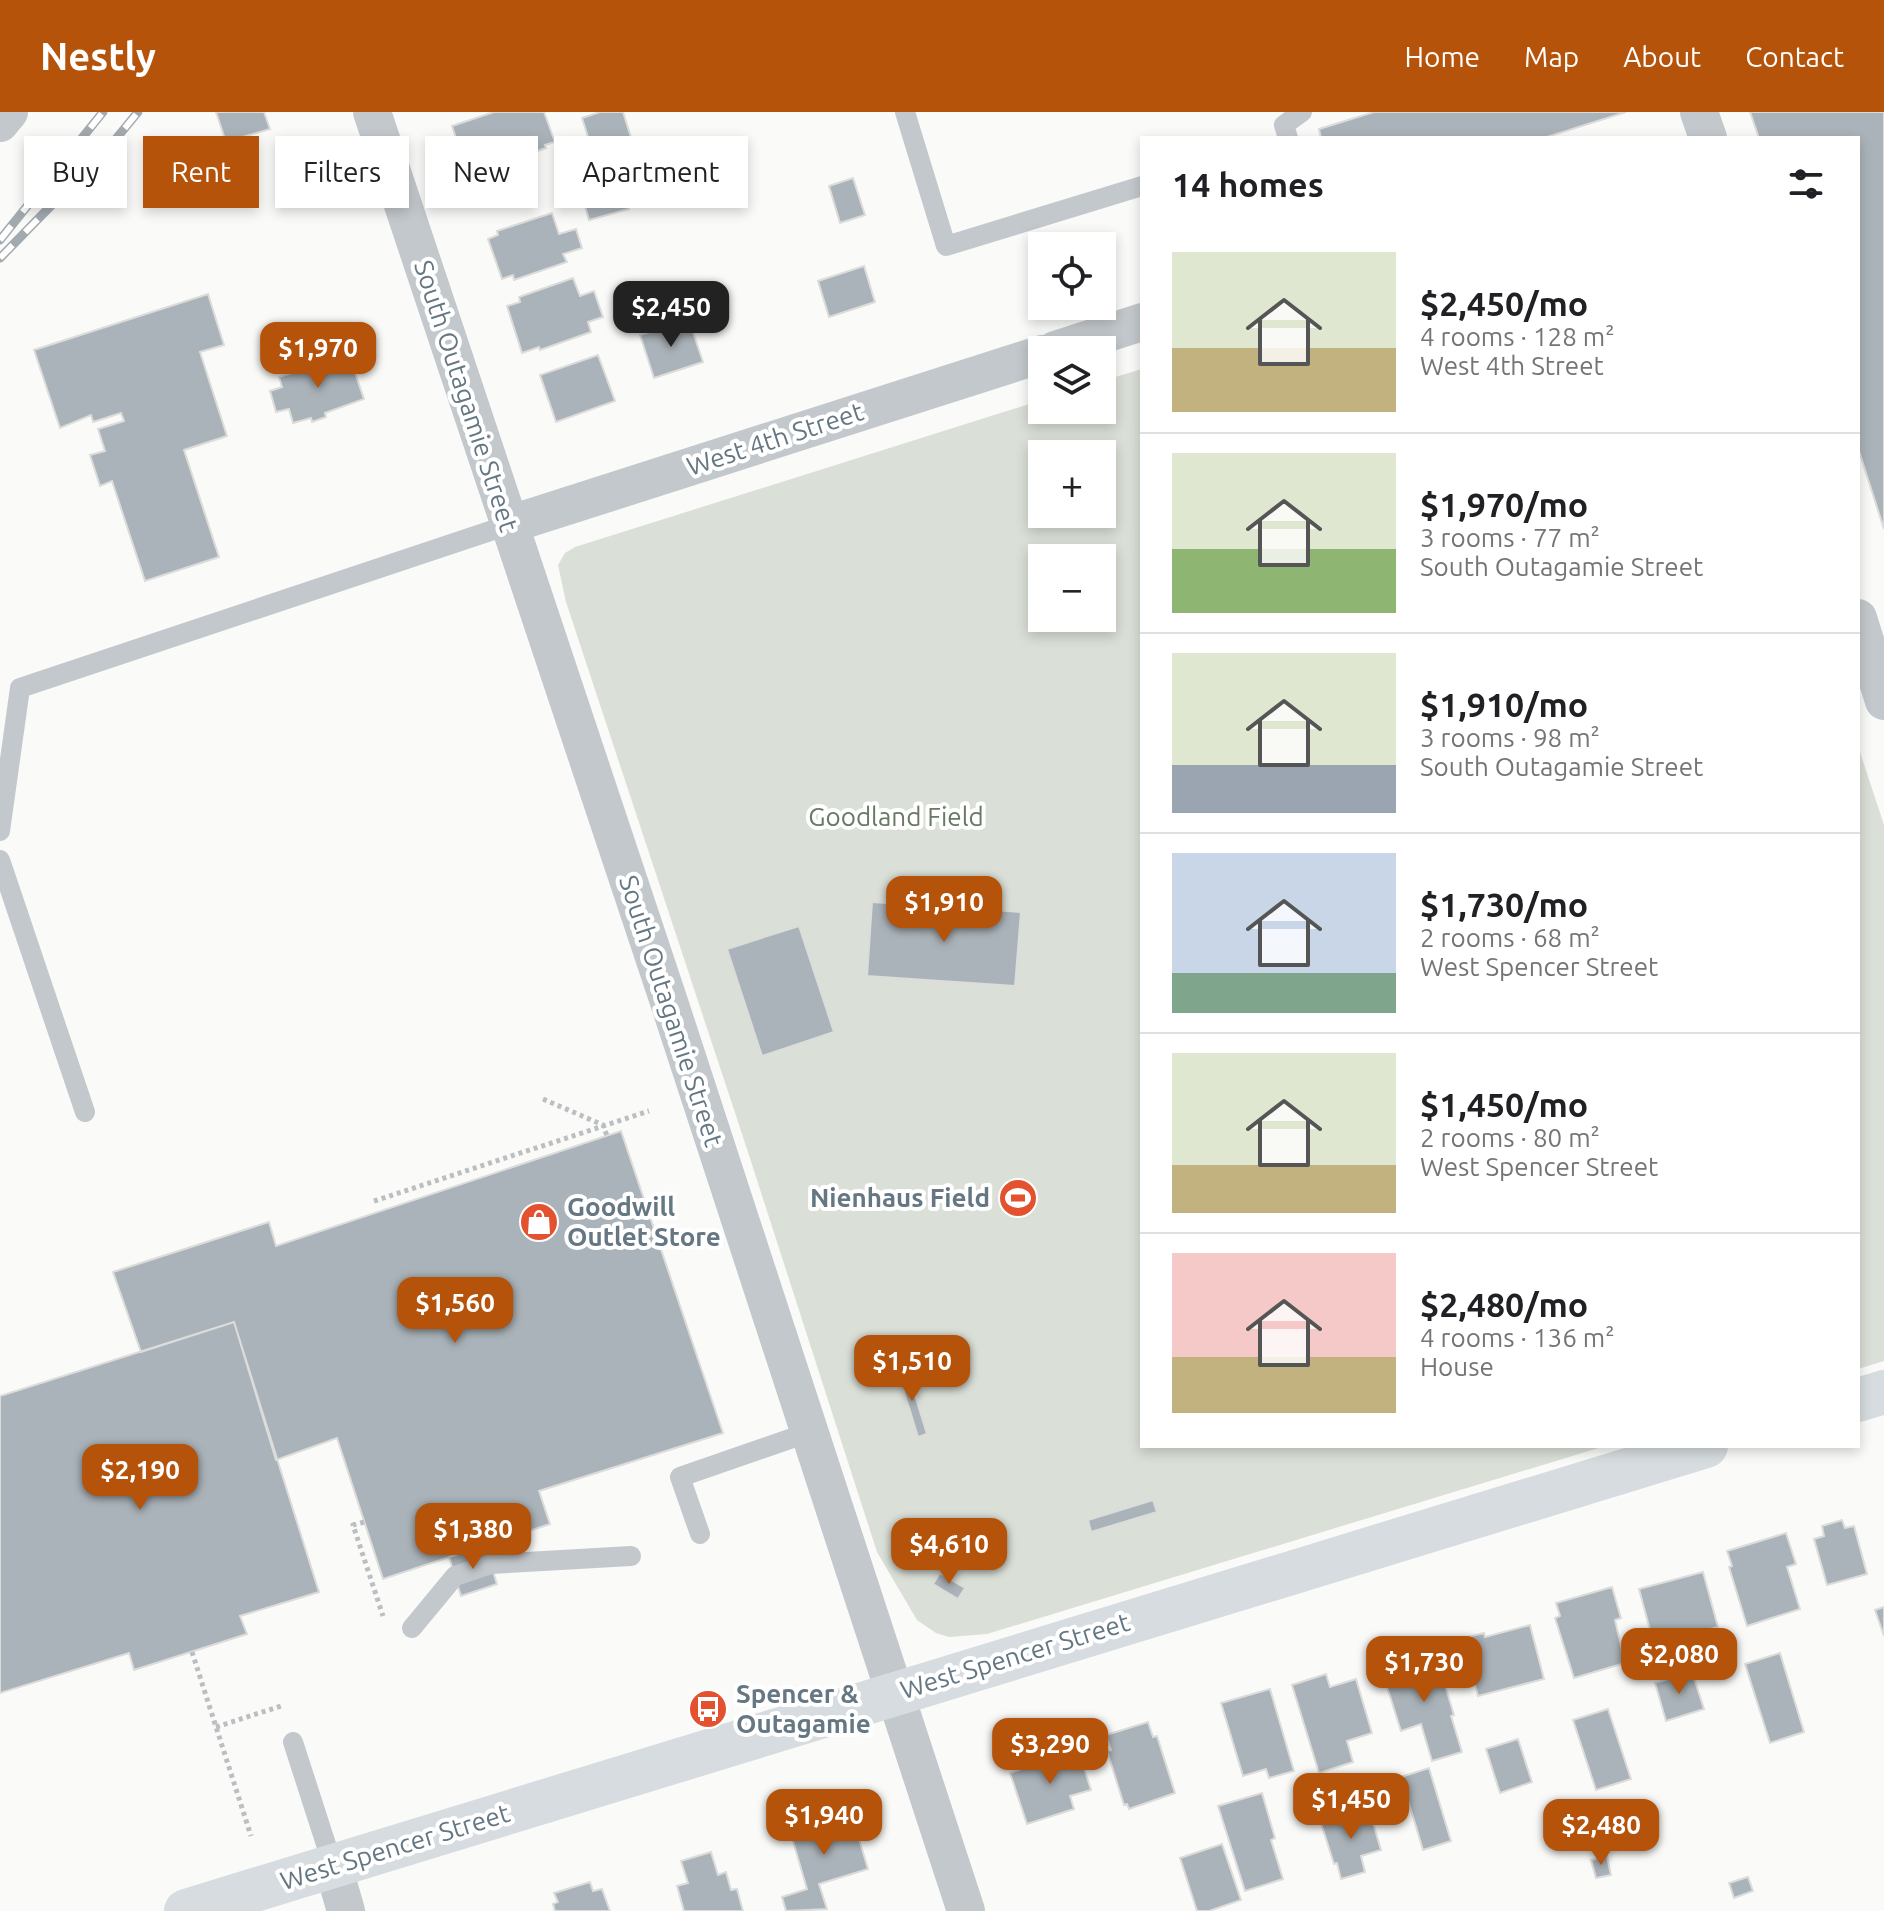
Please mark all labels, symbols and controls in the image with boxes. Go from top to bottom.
text: Nestly [40,35,156,77]
text: Home [1405,41,1480,72]
text: Map [1524,41,1579,72]
text: About [1623,41,1701,72]
text: Contact [1745,41,1844,72]
chip: Buy [24,136,127,208]
chip: Rent [143,136,259,208]
chip: Filters [275,136,409,208]
chip: New [425,136,538,208]
chip: Apartment [554,136,748,208]
icon: filters [1784,162,1828,206]
text: 14 homes [1172,165,1324,203]
map controls [1028,232,1116,632]
button: locate [1028,232,1116,320]
street label: South Outagamie Street [409,257,524,535]
pin: $2,450 [606,281,736,349]
icon: home [1236,284,1332,380]
text: $2,450/mo [1420,284,1588,322]
text: $2,450 [631,292,711,321]
pin: $1,970 [253,322,383,390]
text: 4 rooms · 128 m² [1420,322,1615,351]
text: $1,970 [278,333,358,362]
button: layers [1028,336,1116,424]
text: West 4th Street [1420,351,1604,380]
street label: West 4th Street [683,396,867,481]
button: + [1028,440,1116,528]
icon: home [1236,485,1332,581]
text: $1,970/mo [1420,485,1588,523]
text: 3 rooms · 77 m² [1420,523,1600,552]
button: − [1028,544,1116,632]
text: South Outagamie Street [1420,552,1703,581]
icon: home [1236,685,1332,781]
text: $1,910/mo [1420,685,1588,723]
text: 3 rooms · 98 m² [1420,723,1600,752]
text: South Outagamie Street [1420,752,1703,781]
park label: Goodland Field [808,802,984,831]
street label: South Outagamie Street [614,872,729,1150]
pin: $1,910 [879,876,1009,944]
icon: home [1236,885,1332,981]
text: $1,730/mo [1420,885,1588,923]
text: $1,910 [904,887,984,916]
text: 2 rooms · 68 m² [1420,923,1600,952]
text: West Spencer Street [1420,952,1658,981]
icon: home [1236,1085,1332,1181]
text: $1,450/mo [1420,1085,1588,1123]
text: 2 rooms · 80 m² [1420,1123,1600,1152]
text: West Spencer Street [1420,1152,1658,1181]
sports icon: Nienhaus Field [997,1177,1039,1219]
place label: Nienhaus Field [810,1183,990,1212]
place label: Goodwill Outlet Store [567,1192,721,1251]
shop icon: Goodwill Outlet Store [518,1201,560,1243]
pin: $1,560 [390,1277,520,1345]
icon: home [1236,1285,1332,1381]
text: $2,480/mo [1420,1285,1588,1323]
text: $1,560 [415,1288,495,1317]
text: 4 rooms · 136 m² [1420,1323,1615,1352]
pin: $1,510 [847,1335,977,1403]
text: $1,510 [872,1346,952,1375]
text: House [1420,1352,1494,1381]
pin: $2,190 [75,1444,205,1512]
text: $2,190 [100,1455,180,1484]
pin: $1,380 [408,1503,538,1571]
text: $1,380 [433,1514,513,1543]
pin: $4,610 [884,1518,1014,1586]
text: $4,610 [909,1529,989,1558]
street label: West Spencer Street [897,1607,1133,1704]
pin: $2,080 [1614,1628,1744,1696]
pin: $1,730 [1359,1636,1489,1704]
text: $2,080 [1639,1639,1719,1668]
text: $1,730 [1384,1647,1464,1676]
place label: Spencer & Outagamie [736,1679,871,1738]
bus stop icon: Spencer & Outagamie [687,1688,729,1730]
pin: $3,290 [985,1718,1115,1786]
text: $3,290 [1010,1729,1090,1758]
pin: $1,450 [1286,1773,1416,1841]
text: $1,450 [1311,1784,1391,1813]
pin: $1,940 [759,1789,889,1857]
street label: West Spencer Street [277,1798,513,1895]
pin: $2,480 [1536,1799,1666,1867]
text: $1,940 [784,1800,864,1829]
text: $2,480 [1561,1810,1641,1839]

